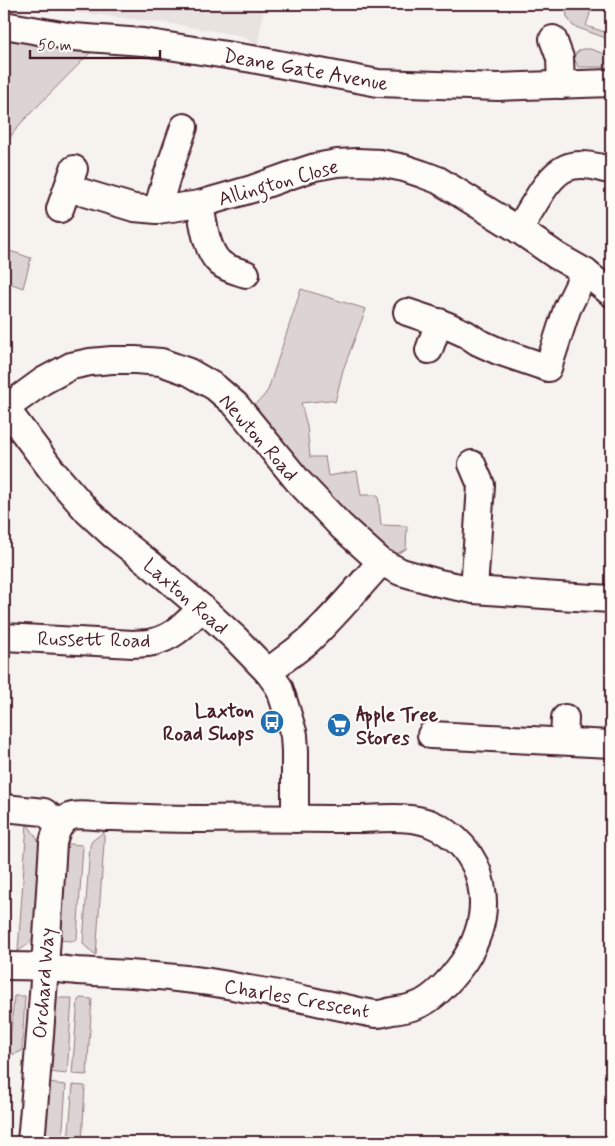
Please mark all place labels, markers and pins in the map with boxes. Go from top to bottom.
place label: Laxton Road Shops [163,698,254,748]
place label: Apple Tree Stores [356,702,439,752]
bus stop icon: Laxton Road Shops [259,709,285,735]
supermarket icon: Apple Tree Stores [326,712,352,738]

